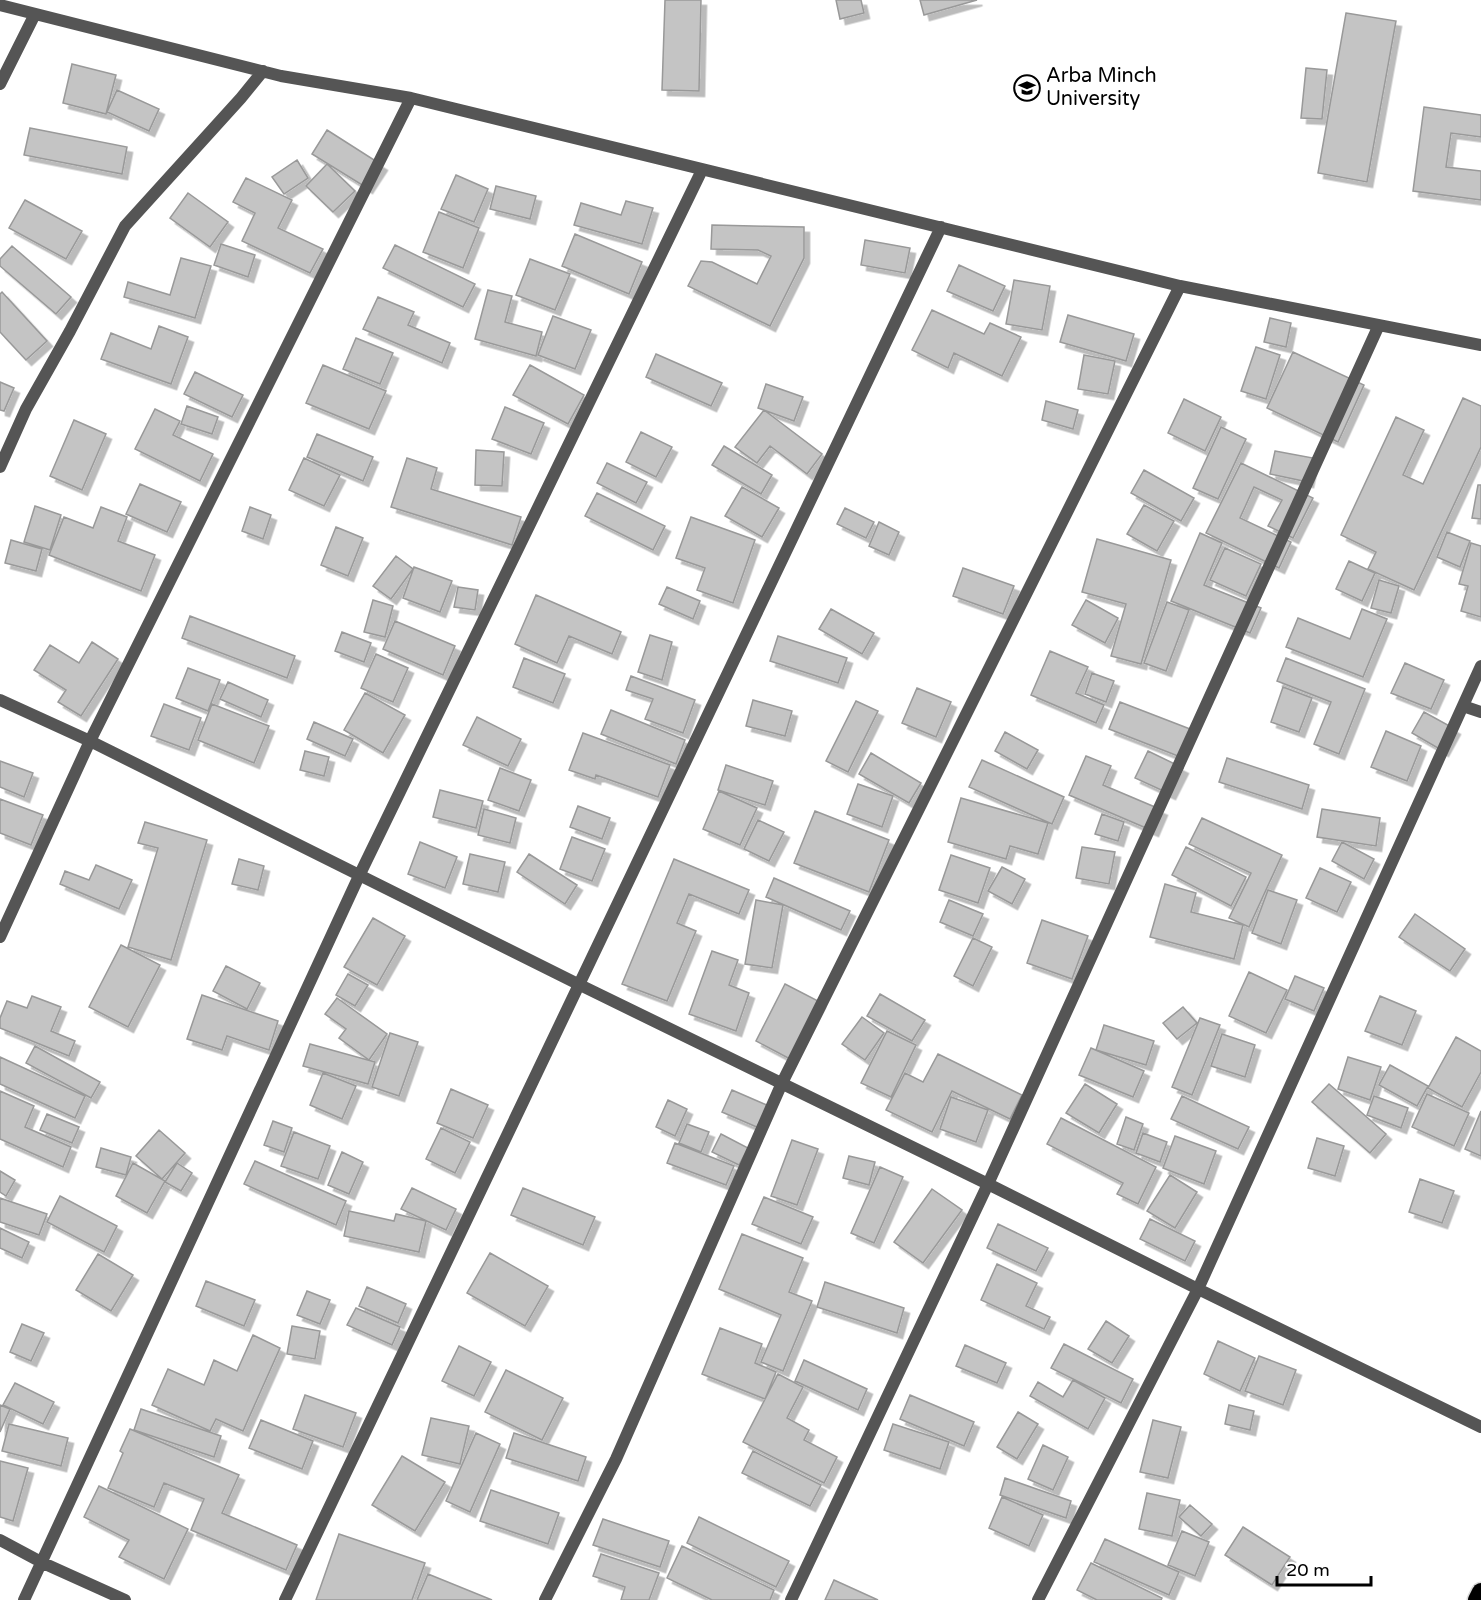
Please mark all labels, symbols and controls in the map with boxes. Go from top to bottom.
place label: Arba Minch University [1046,64,1157,111]
school or university icon: Arba Minch University [1012,73,1042,103]
scale bar [1277,1549,1372,1587]
text: 20 m [1286,1559,1330,1581]

